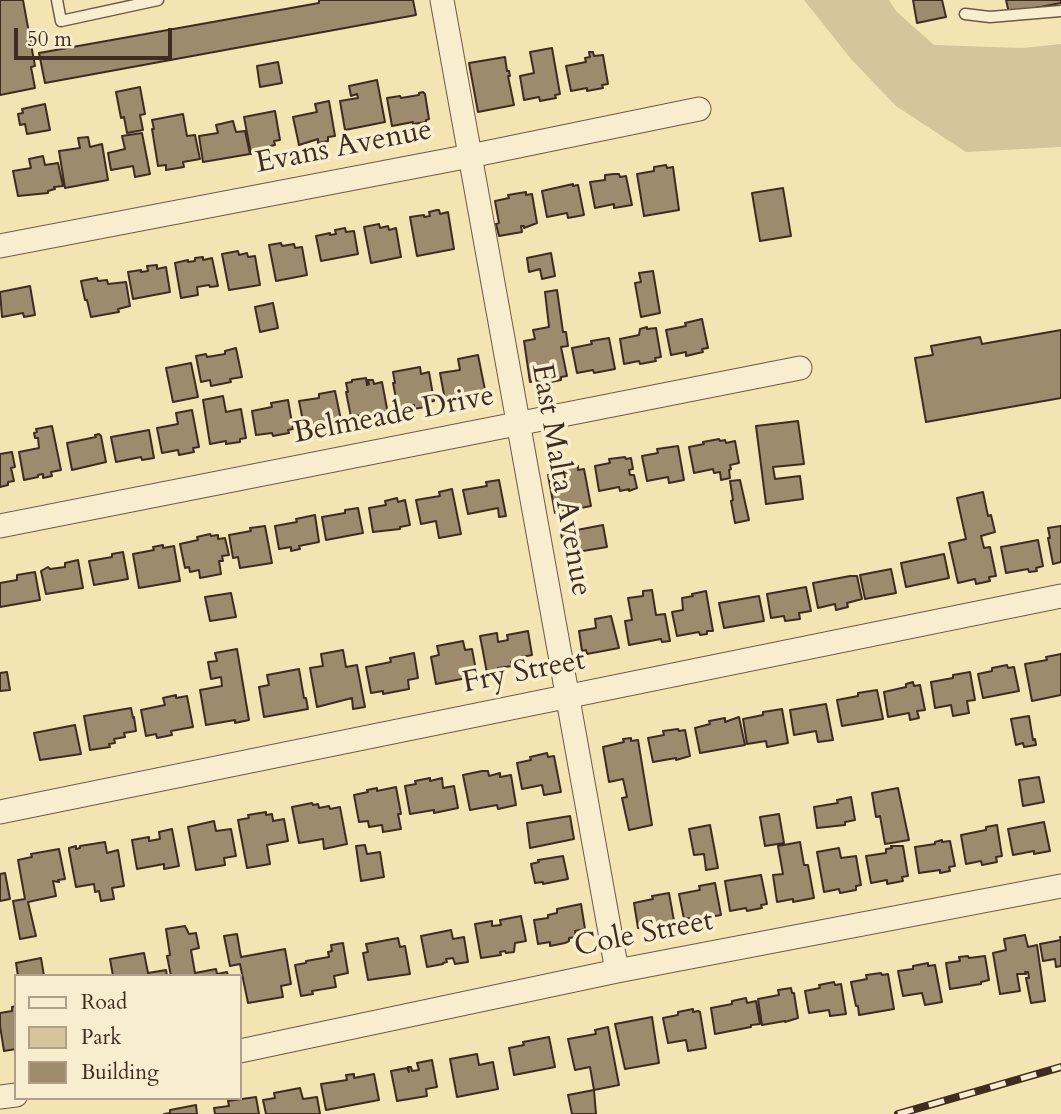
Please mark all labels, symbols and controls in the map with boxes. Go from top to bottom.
scale bar [18,14,175,58]
text: 50 m [27,25,72,54]
street label: Evans Avenue [253,113,435,183]
street label: East Malta Avenue [522,361,598,599]
street label: Belmeade Drive [291,379,497,453]
street label: Fry Street [460,643,588,703]
street label: Cole Street [572,904,716,966]
legend [14,974,242,1100]
text: Road [81,988,127,1017]
text: Park [81,1023,121,1052]
text: Building [81,1058,159,1087]

